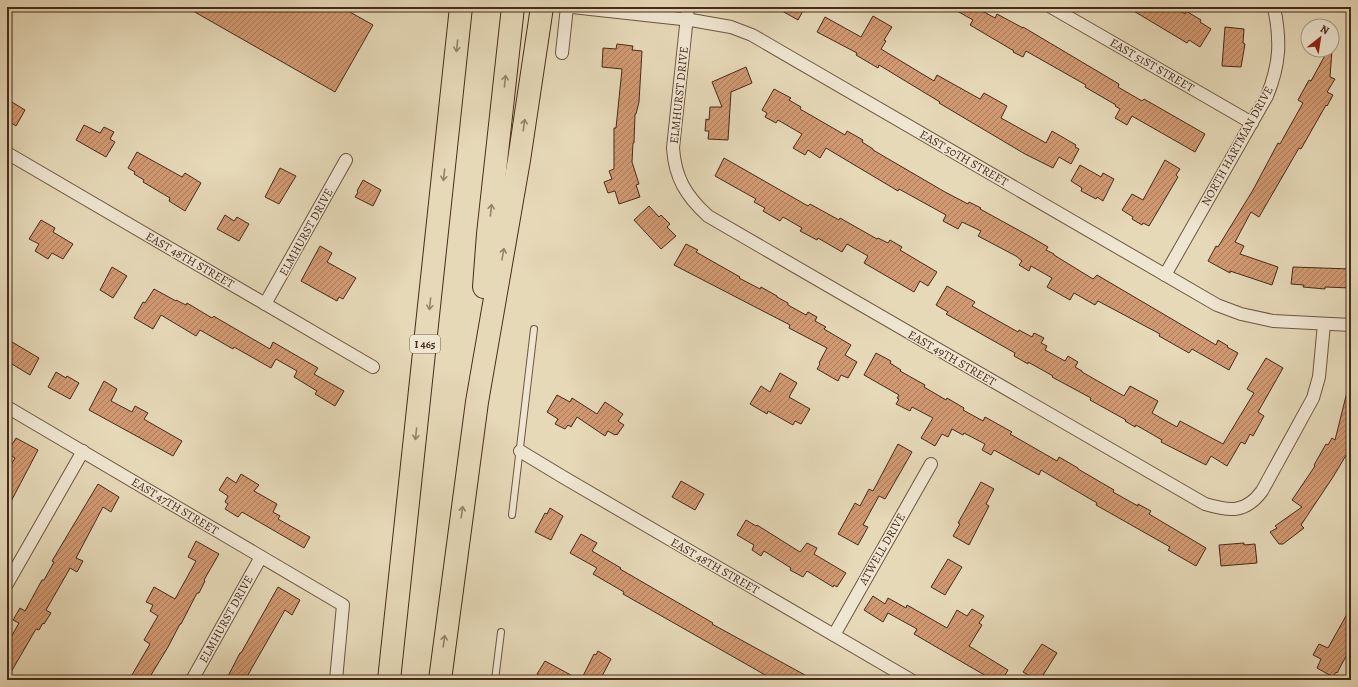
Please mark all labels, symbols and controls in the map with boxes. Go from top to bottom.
north arrow [1300,18,1340,58]
text: N [1318,21,1332,38]
street label: EAST 51ST STREET [1107,34,1197,96]
one-way arrow [454,39,461,52]
street label: ELMHURST DRIVE [666,46,692,144]
one-way arrow [501,75,509,88]
street label: NORTH HARTMAN DRIVE [1197,83,1277,209]
one-way arrow [520,119,528,132]
street label: EAST 50TH STREET [917,126,1012,190]
one-way arrow [440,168,447,181]
street label: ELMHURST DRIVE [275,185,337,279]
one-way arrow [487,204,495,217]
street label: EAST 48TH STREET [143,228,238,292]
one-way arrow [499,247,507,260]
one-way arrow [426,297,433,310]
street label: EAST 49TH STREET [905,326,999,390]
road number: I 465 [410,335,440,353]
one-way arrow [412,427,420,440]
street label: EAST 47TH STREET [129,474,222,539]
one-way arrow [458,506,465,519]
street label: ATWELL DRIVE [854,510,909,589]
street label: EAST 48TH STREET [668,534,763,598]
street label: ELMHURST DRIVE [195,572,257,666]
one-way arrow [440,635,448,648]

